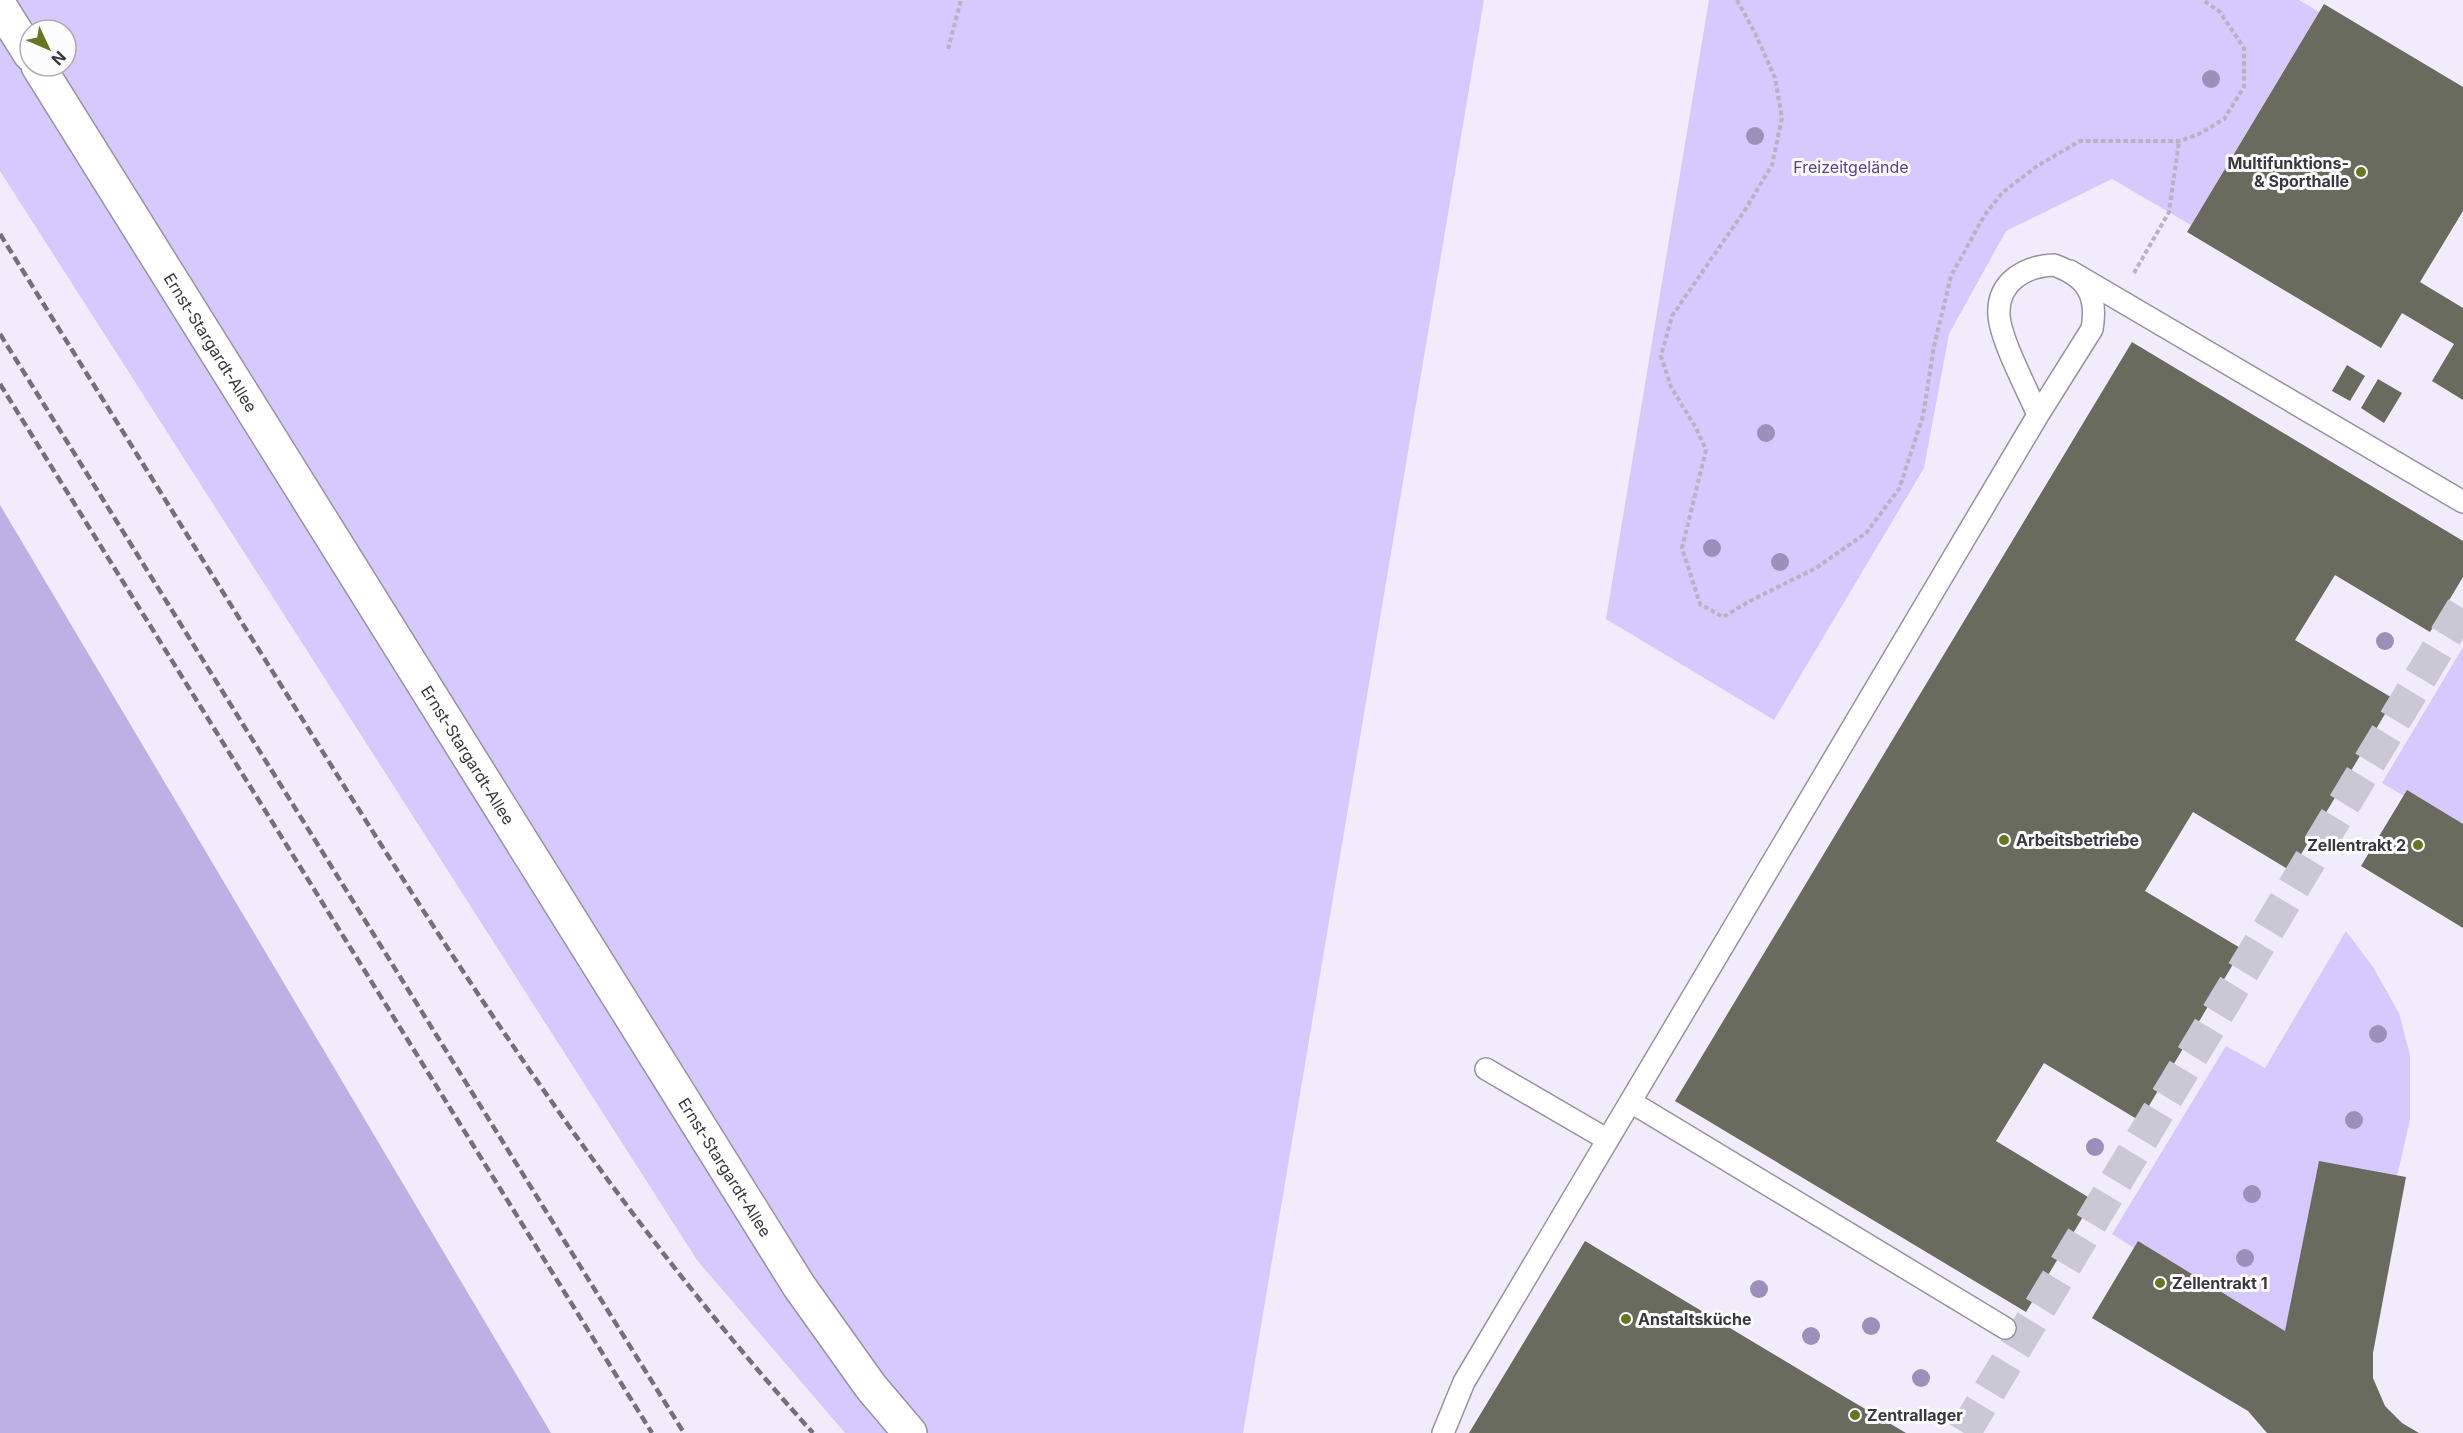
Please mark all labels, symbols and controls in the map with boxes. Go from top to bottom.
north arrow [18,18,78,78]
text: N [47,47,70,70]
place label: Multifunktions- & Sporthalle [2227,153,2349,191]
park label: Freizeitgelände [1793,157,1909,177]
marker: Multifunktions- & Sporthalle [2354,165,2368,179]
street label: Ernst-Stargardt-Allee [160,269,261,416]
street label: Ernst-Stargardt-Allee [417,682,519,828]
place label: Arbeitsbetriebe [2016,830,2139,850]
marker: Arbeitsbetriebe [1997,833,2011,847]
place label: Zellentrakt 2 [2307,835,2406,855]
marker: Zellentrakt 2 [2411,838,2425,852]
street label: Ernst-Stargardt-Allee [674,1094,776,1241]
place label: Zellentrakt 1 [2172,1273,2268,1293]
marker: Zellentrakt 1 [2153,1276,2167,1290]
place label: Anstaltsküche [1638,1309,1752,1329]
marker: Anstaltsküche [1619,1312,1633,1326]
place label: Zentrallager [1867,1405,1963,1425]
marker: Zentrallager [1848,1408,1862,1422]

